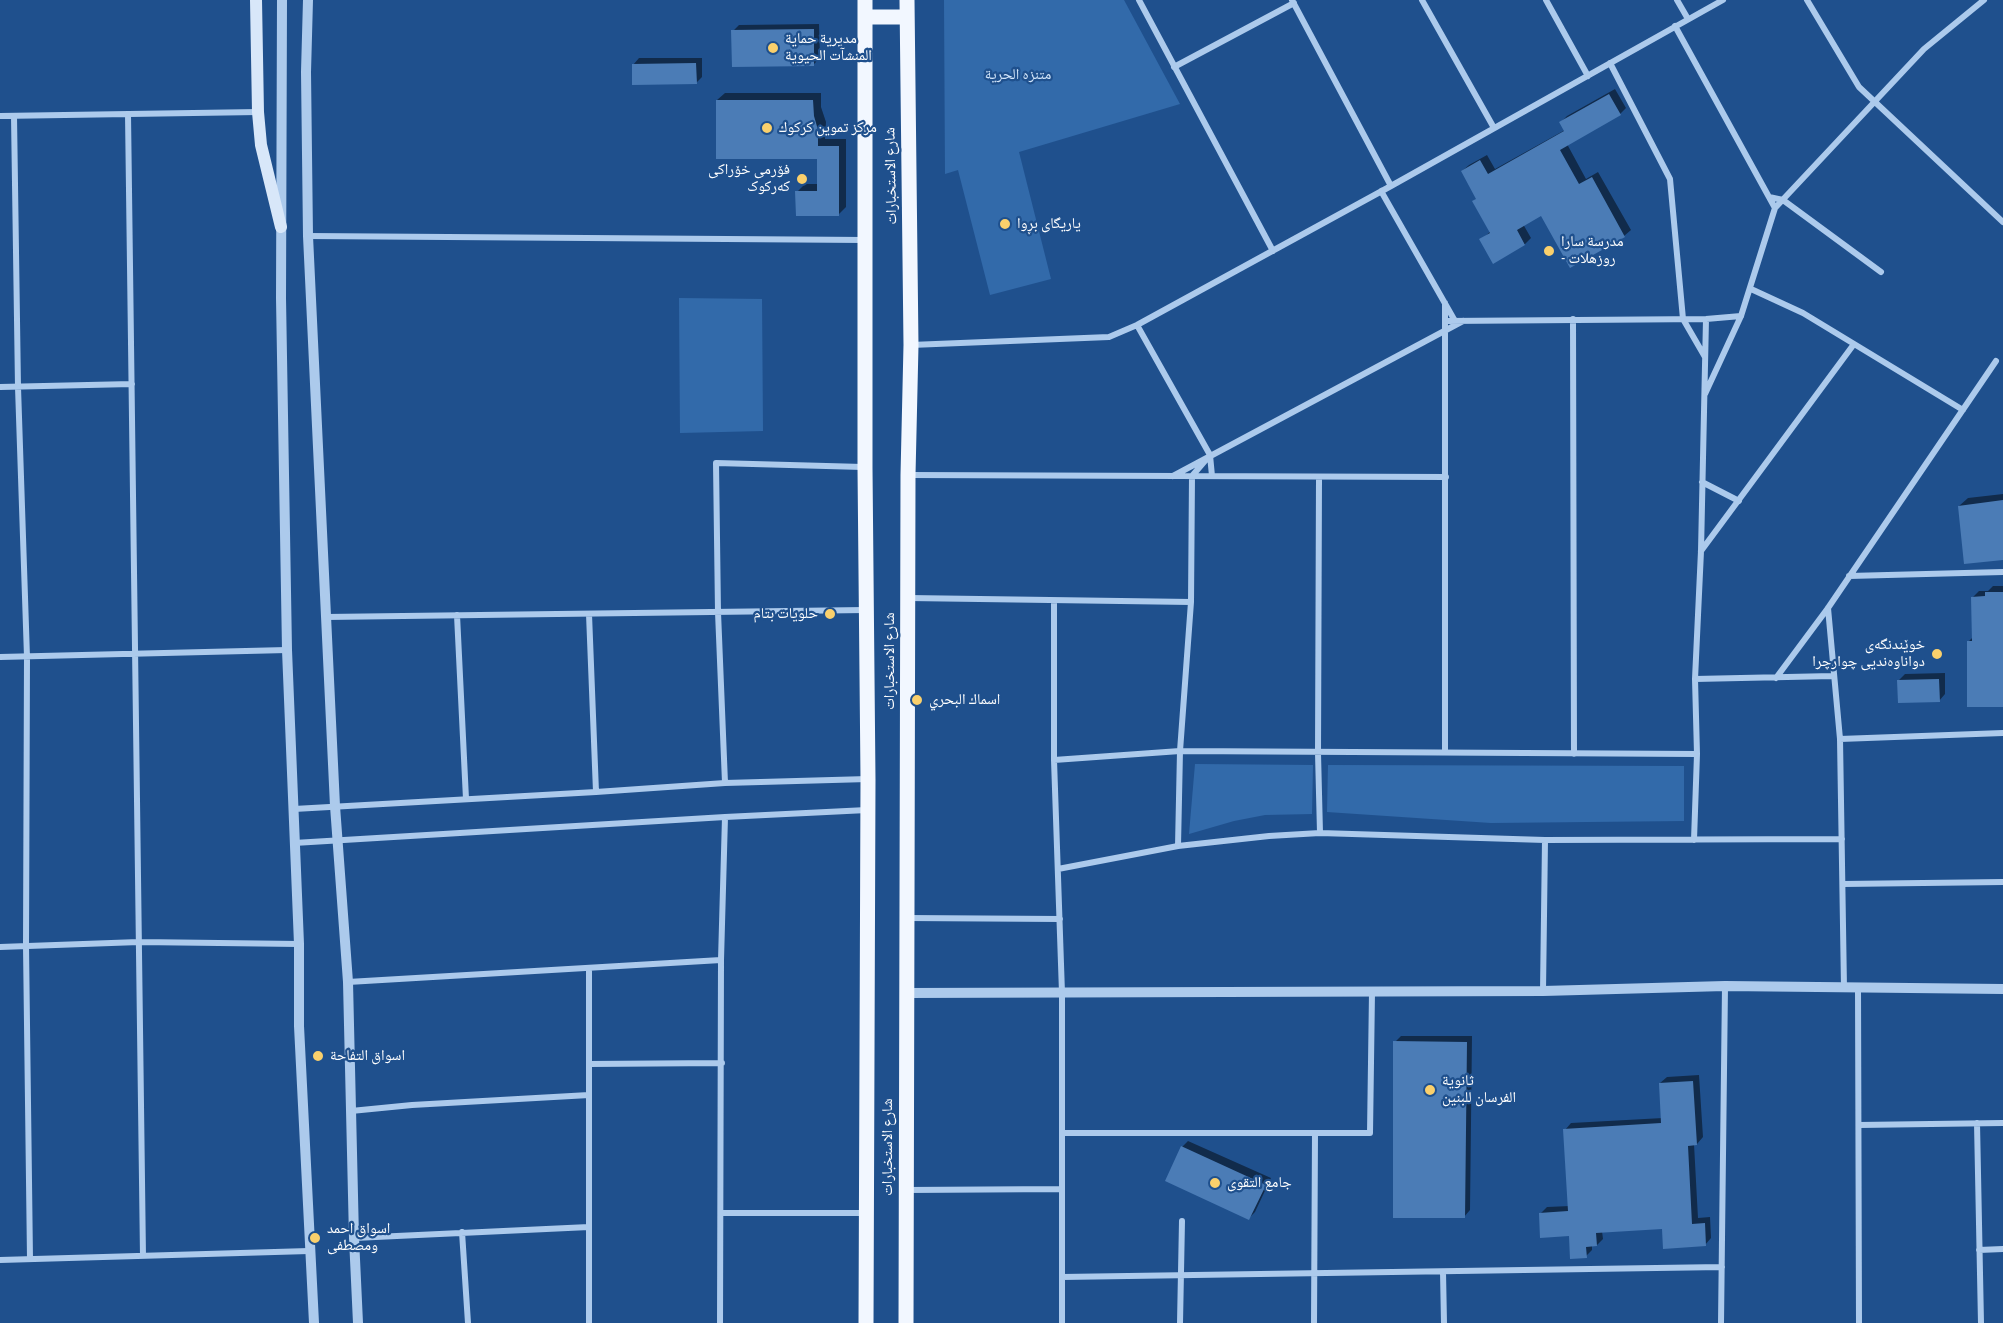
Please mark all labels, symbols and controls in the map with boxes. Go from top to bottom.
place label: مديرية حماية المنشآت الحيوية [785,30,872,65]
marker: مديرية حماية المنشآت الحيوية [766,41,780,55]
park label: متنزه الحرية [985,66,1051,84]
place label: مركز تموين كركوك [779,119,877,137]
marker: مركز تموين كركوك [760,121,774,135]
street label: شارع الاستخبارات [881,127,901,225]
place label: فۆرمی خۆراکی کەرکوک [708,161,790,196]
marker: فۆرمی خۆراکی کەرکوک [795,172,809,186]
place label: یاریگای بڕوا [1017,215,1081,233]
marker: یاریگای بڕوا [998,217,1012,231]
place label: مدرسة سارا - روزهلات [1561,233,1624,268]
marker: مدرسة سارا - روزهلات [1542,244,1556,258]
place label: حلويات بتام [753,605,818,623]
marker: حلويات بتام [823,607,837,621]
street label: شارع الاستخبارات [881,612,899,710]
place label: خوێندنگەی دواناوەندیی چوارچرا [1812,636,1925,671]
marker: خوێندنگەی دواناوەندیی چوارچرا [1930,647,1944,661]
place label: اسماك البحري [929,691,1000,709]
marker: اسماك البحري [910,693,924,707]
place label: اسواق التفاحة [330,1047,405,1065]
marker: اسواق التفاحة [311,1049,325,1063]
place label: ثانوية الفرسان للبنين [1442,1072,1516,1107]
marker: ثانوية الفرسان للبنين [1423,1083,1437,1097]
street label: شارع الاستخبارات [879,1098,897,1196]
place label: جامع التقوى [1227,1174,1292,1192]
marker: جامع التقوى [1208,1176,1222,1190]
place label: اسواق احمد ومصطفى [327,1220,390,1255]
marker: اسواق احمد ومصطفى [308,1231,322,1245]

